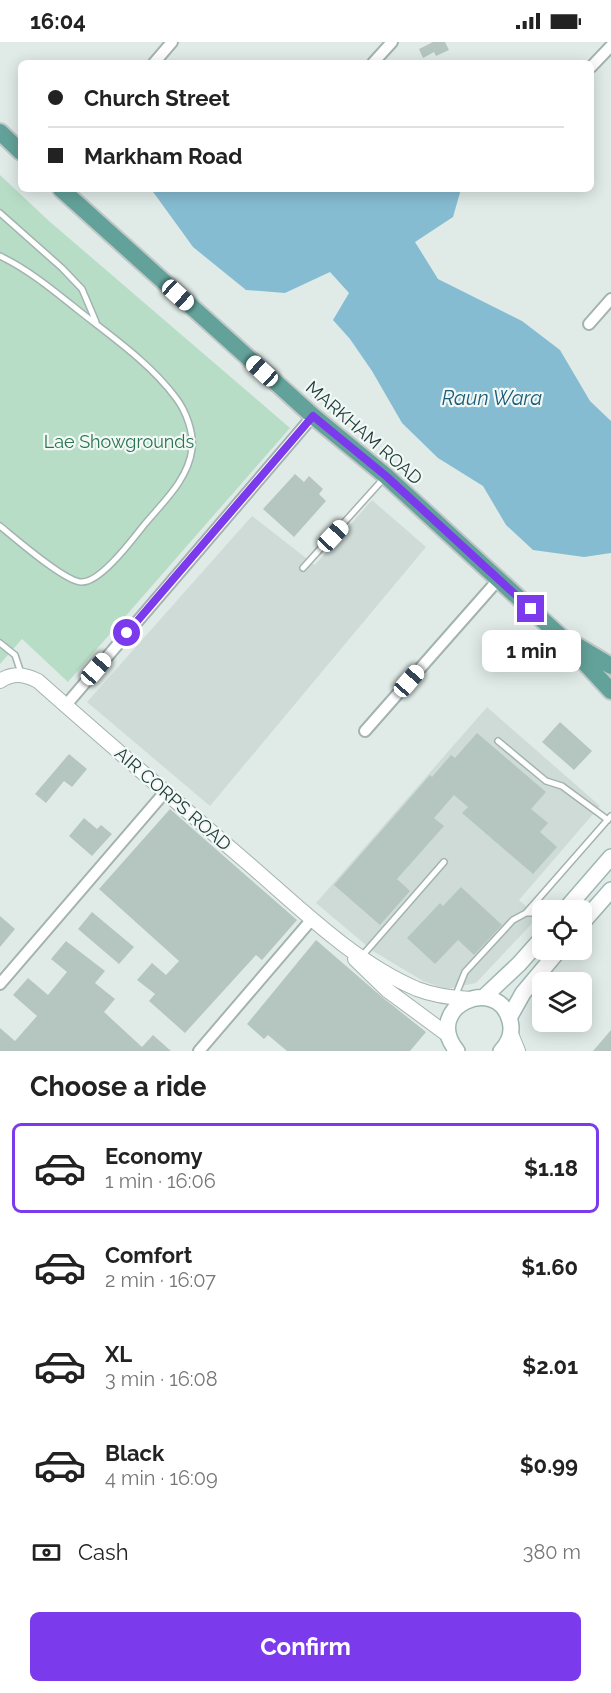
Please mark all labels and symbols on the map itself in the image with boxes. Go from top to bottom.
car [159,276,197,314]
car [243,352,281,390]
street label: MARKHAM ROAD [302,376,427,489]
water label: Raun Wara [442,386,542,410]
park label: Lae Showgrounds [44,431,195,452]
car [314,517,352,555]
route end [517,595,544,622]
route start [113,619,140,646]
callout: 1 min [482,630,580,672]
car [77,650,115,688]
car [390,662,428,700]
street label: AIR CORPS ROAD [111,742,236,855]

